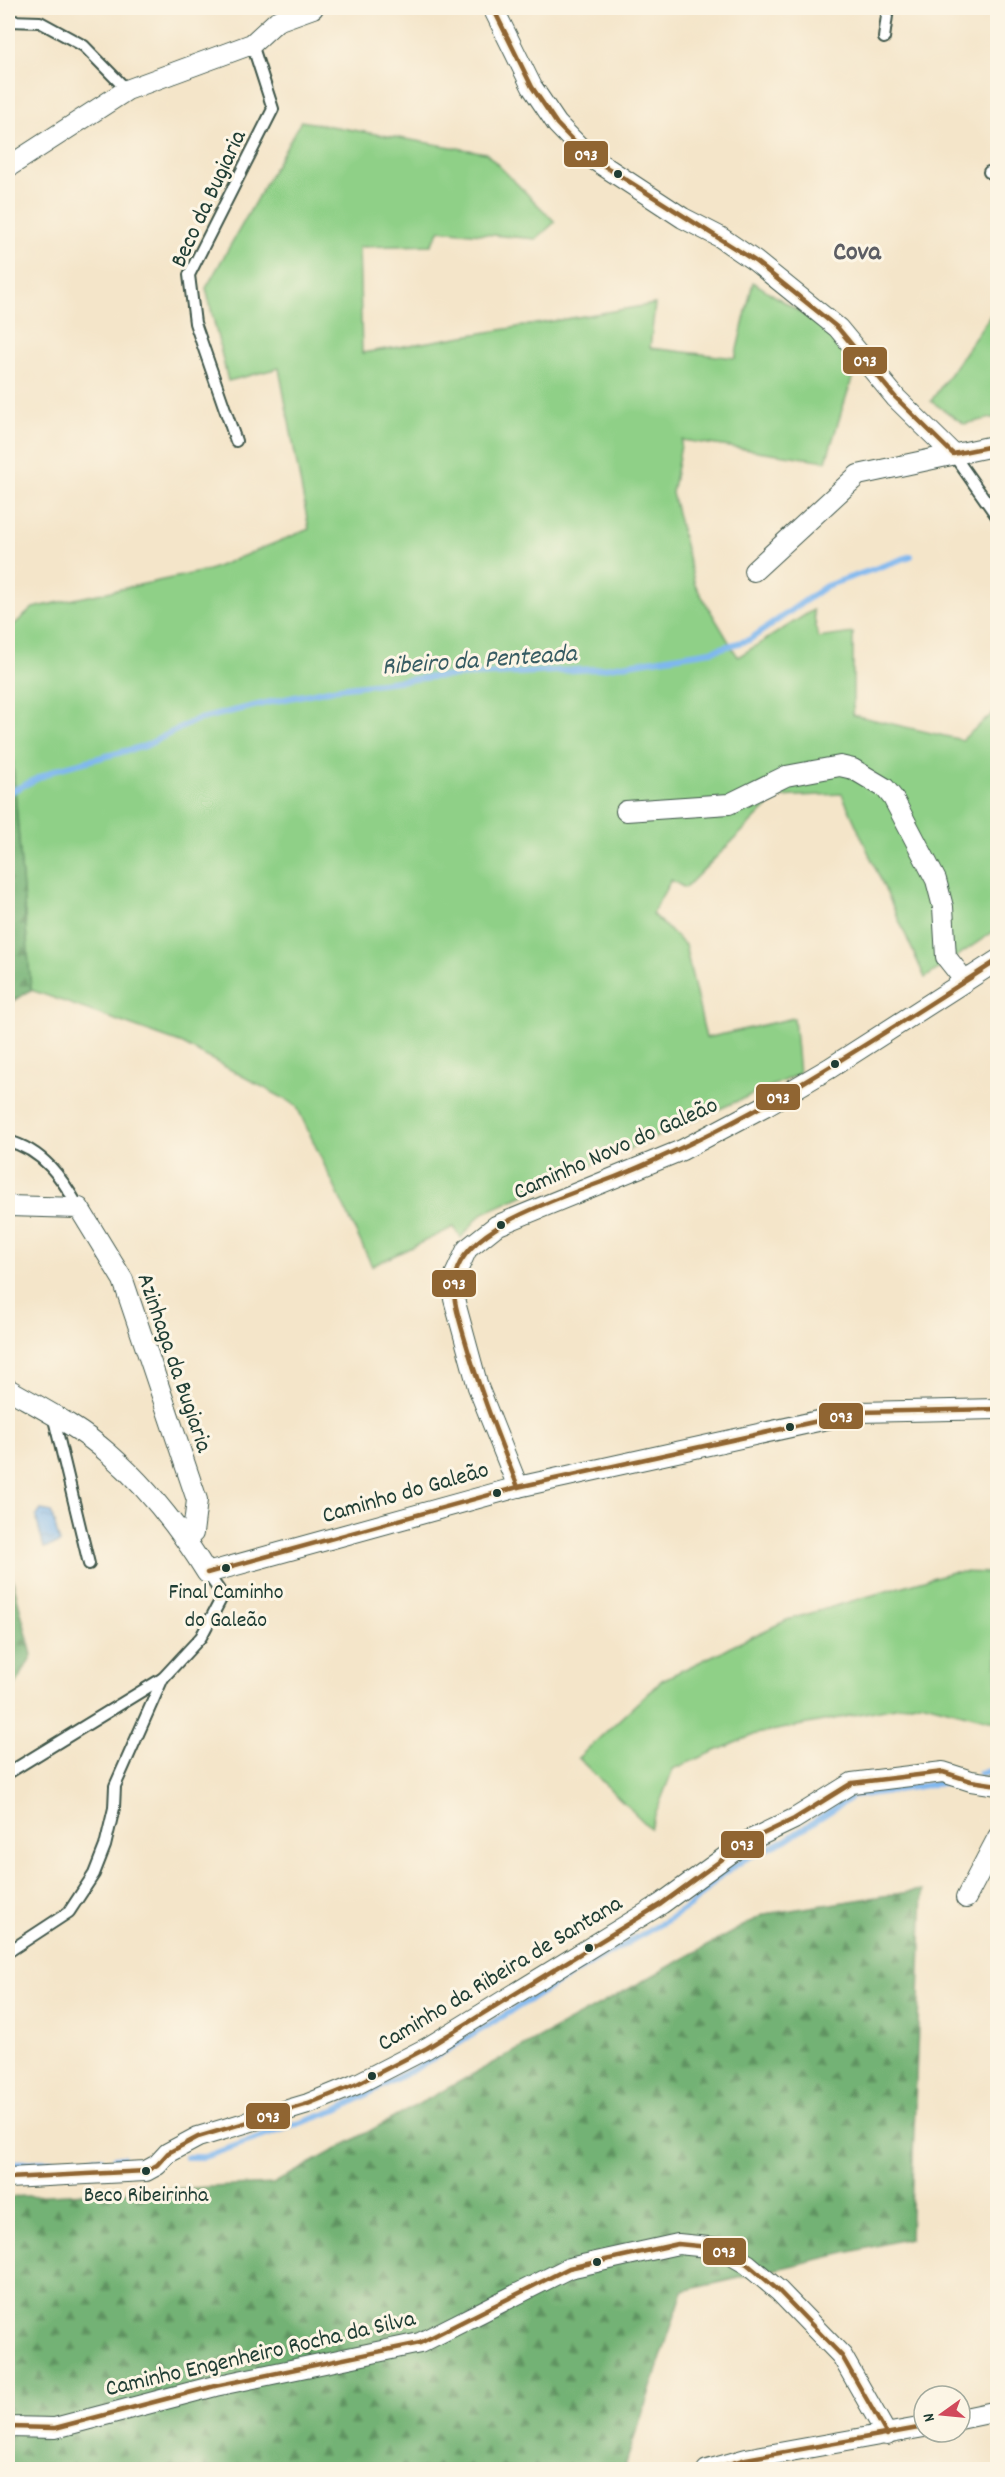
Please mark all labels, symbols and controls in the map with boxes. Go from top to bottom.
street label: Beco da Bugiaria [163,124,257,274]
line badge: 093 [563,140,609,168]
text: 093 [574,145,598,168]
unlabelled marker [612,168,624,180]
district label: Cova [833,235,882,272]
line badge: 093 [842,346,888,375]
text: 093 [853,351,877,374]
water label: Ribeiro da Penteada [381,636,580,687]
unlabelled marker [829,1058,841,1070]
line badge: 093 [755,1083,801,1111]
text: 093 [766,1088,790,1111]
street label: Caminho Novo do Galeão [508,1089,724,1210]
unlabelled marker [495,1219,507,1231]
street label: Azinhaga da Bugiaria [127,1269,220,1458]
line badge: 093 [431,1269,477,1298]
text: 093 [442,1274,466,1297]
line badge: 093 [818,1402,864,1430]
text: 093 [829,1407,853,1430]
unlabelled marker [784,1421,796,1433]
street label: Caminho do Galeão [318,1454,493,1534]
unlabelled marker [491,1487,503,1499]
marker: Final Caminho do Galeão [220,1562,232,1574]
place label: Final Caminho do Galeão [169,1578,283,1637]
line badge: 093 [720,1830,765,1859]
text: 093 [730,1835,754,1858]
street label: Caminho da Ribeira de Santana [372,1888,630,2061]
unlabelled marker [583,1942,595,1954]
unlabelled marker [366,2070,378,2082]
line badge: 093 [245,2102,291,2130]
text: 093 [256,2107,280,2130]
marker: Beco Ribeirinha [140,2165,152,2177]
place label: Beco Ribeirinha [84,2181,209,2212]
line badge: 093 [702,2237,747,2266]
text: 093 [712,2242,736,2265]
unlabelled marker [591,2256,603,2268]
street label: Caminho Engenheiro Rocha da Silva [102,2303,420,2407]
north arrow [912,2384,972,2444]
text: N [918,2410,942,2424]

